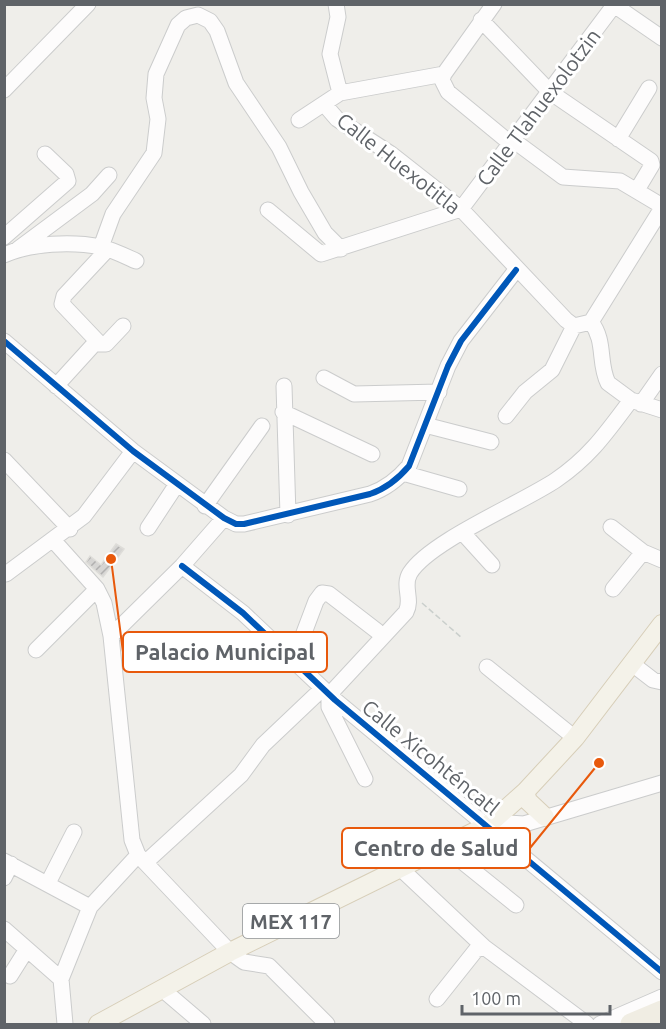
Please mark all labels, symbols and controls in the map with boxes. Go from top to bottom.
street label: Calle Tlahuexolotzin [471,24,605,190]
street label: Calle Huexotitla [333,107,465,219]
callout: Palacio Municipal [123,632,327,672]
text: Palacio Municipal [135,639,315,664]
street label: Calle Xicohténcatl [358,694,504,820]
callout: Centro de Salud [342,828,530,868]
text: Centro de Salud [354,835,518,860]
road number: MEX 117 [243,904,339,938]
scale bar [462,978,610,1016]
text: 100 m [471,988,521,1008]

